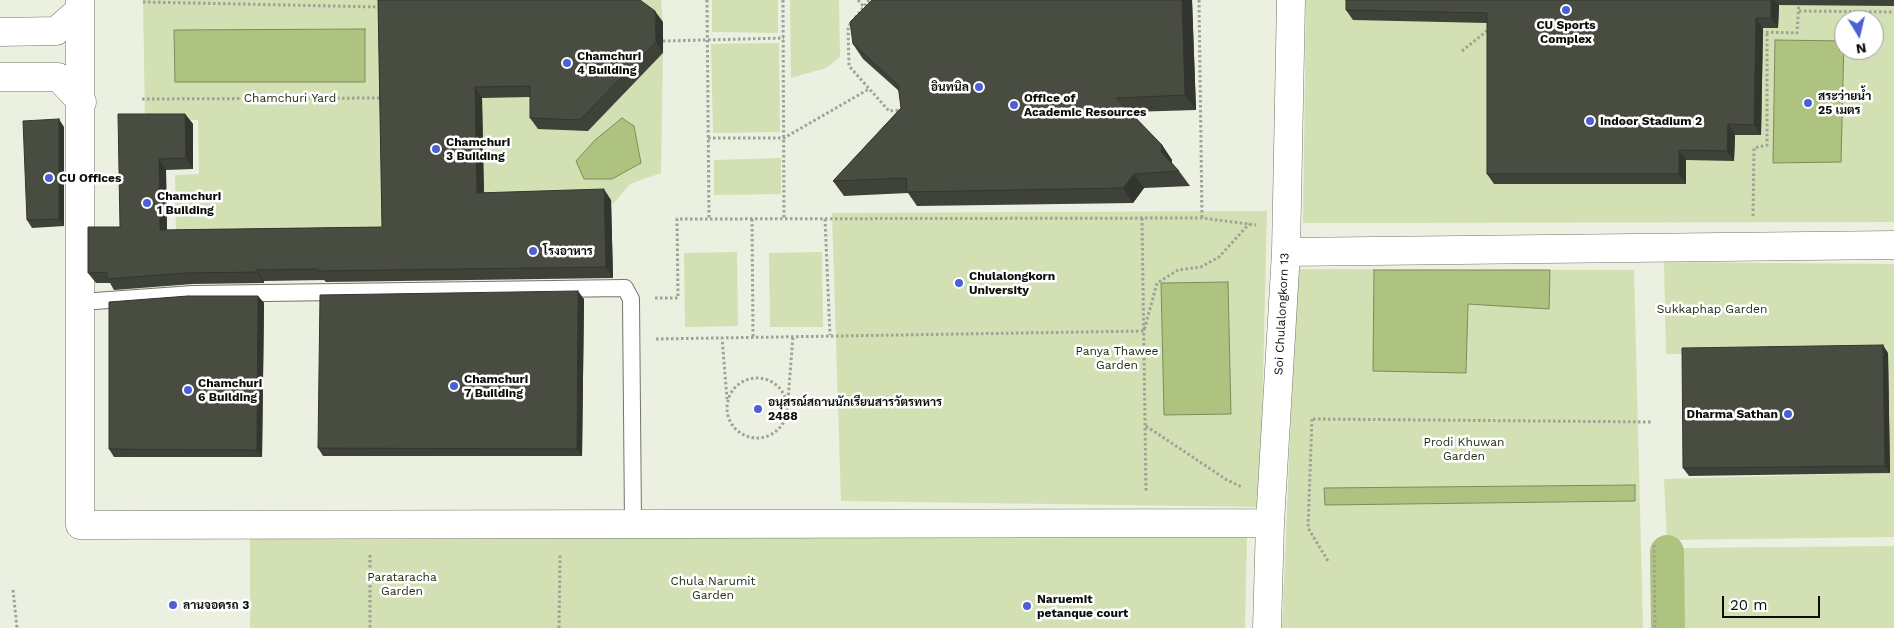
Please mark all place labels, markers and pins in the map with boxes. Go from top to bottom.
marker: CU Sports Complex [1560,4,1572,16]
place label: CU Sports Complex [1536,18,1596,46]
place label: Chamchuri 4 Building [577,49,641,77]
marker: Chamchuri 4 Building [561,57,573,69]
place label: อินทนิล [931,80,969,94]
marker: อินทนิล [973,81,985,93]
place label: สระว่ายน้ำ 25 เมตร [1818,89,1871,117]
place label: Office of Academic Resources [1024,91,1146,119]
marker: สระว่ายน้ำ 25 เมตร [1802,97,1814,109]
marker: Office of Academic Resources [1008,99,1020,111]
place label: Indoor Stadium 2 [1600,114,1702,128]
marker: Indoor Stadium 2 [1584,115,1596,127]
place label: Chamchuri 3 Building [446,135,510,163]
marker: Chamchuri 3 Building [430,143,442,155]
place label: CU Offices [59,171,121,185]
marker: CU Offices [43,172,55,184]
place label: Chamchuri 1 Building [157,189,221,217]
marker: Chamchuri 1 Building [141,197,153,209]
place label: โรงอาหาร [543,244,593,258]
marker: โรงอาหาร [527,245,539,257]
place label: Chulalongkorn University [969,269,1055,297]
marker: Chulalongkorn University [953,277,965,289]
place label: Chamchuri 7 Building [464,372,528,400]
place label: Chamchuri 6 Building [198,376,262,404]
marker: Chamchuri 7 Building [448,380,460,392]
marker: Chamchuri 6 Building [182,384,194,396]
place label: อนุสรณ์สถานนักเรียนสารวัตรทหาร 2488 [768,395,942,423]
marker: อนุสรณ์สถานนักเรียนสารวัตรทหาร 2488 [752,403,764,415]
place label: Dharma Sathan [1687,407,1778,421]
marker: Dharma Sathan [1782,408,1794,420]
place label: Naruemit petanque court [1037,592,1128,620]
place label: ลานจอดรถ 3 [183,598,249,612]
marker: ลานจอดรถ 3 [167,599,179,611]
marker: Naruemit petanque court [1021,600,1033,612]

